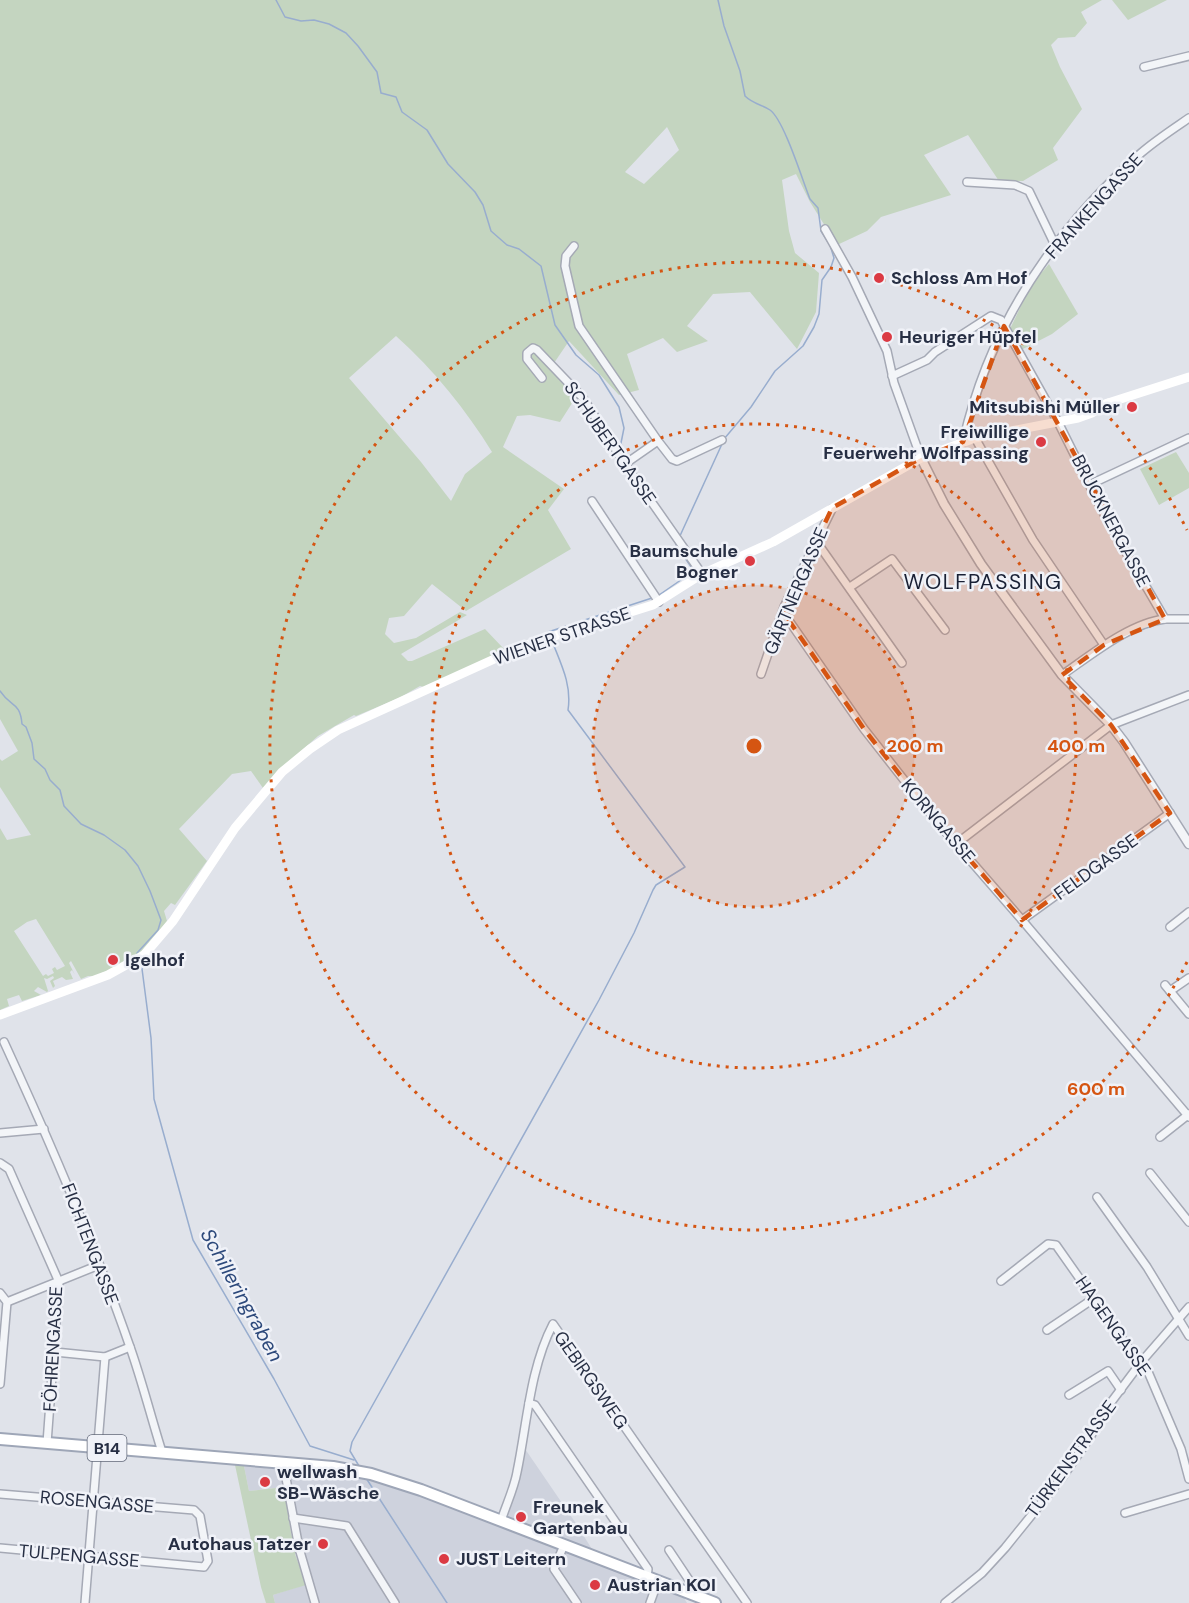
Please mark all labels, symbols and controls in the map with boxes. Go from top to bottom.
street label: FRANKENGASSE [1040,148,1148,264]
place label: Schloss Am Hof [891,266,1028,290]
marker: Schloss Am Hof [872,271,886,285]
place label: Heuriger Hüpfel [899,325,1037,349]
marker: Heuriger Hüpfel [880,330,894,344]
street label: SCHUBERTGASSE [559,377,661,509]
place label: Mitsubishi Müller [969,395,1120,419]
marker: Mitsubishi Müller [1125,400,1139,414]
place label: Freiwillige Feuerwehr Wolfpassing [823,420,1029,465]
marker: Freiwillige Feuerwehr Wolfpassing [1034,435,1048,449]
street label: BRUCKNERGASSE [1066,451,1156,591]
street label: GÄRTNERGASSE [758,524,834,658]
place label: Baumschule Bogner [630,539,738,584]
marker: Baumschule Bogner [743,554,757,568]
district label: WOLFPASSING [904,568,1062,596]
street label: WIENER STRASSE [490,601,634,671]
text: 200 m [887,734,943,758]
text: 400 m [1047,734,1105,758]
centre of rings [744,736,764,756]
street label: KORNGASSE [896,774,980,868]
street label: FELDGASSE [1049,828,1143,906]
place label: Igelhof [125,948,185,972]
marker: Igelhof [106,953,120,967]
text: 600 m [1067,1077,1125,1101]
street label: FICHTENGASSE [56,1180,124,1308]
water label: Schilleringraben [195,1224,289,1366]
street label: HAGENGASSE [1070,1271,1156,1381]
street label: FÖHRENGASSE [38,1286,68,1412]
street label: GEBIRGSWEG [548,1326,634,1434]
street label: TÜRKENSTRASSE [1020,1395,1122,1523]
road number: B14 [88,1435,126,1461]
place label: wellwash SB-Wäsche [277,1460,380,1505]
marker: wellwash SB-Wäsche [258,1475,272,1489]
street label: ROSENGASSE [39,1485,155,1519]
place label: Freunek Gartenbau [533,1495,628,1540]
marker: Freunek Gartenbau [514,1510,528,1524]
place label: Autohaus Tatzer [168,1532,311,1556]
marker: Autohaus Tatzer [316,1537,330,1551]
street label: TULPENGASSE [18,1539,140,1573]
place label: JUST Leitern [456,1547,566,1571]
marker: JUST Leitern [437,1552,451,1566]
place label: Austrian KOI [607,1573,716,1597]
marker: Austrian KOI [588,1578,602,1592]

